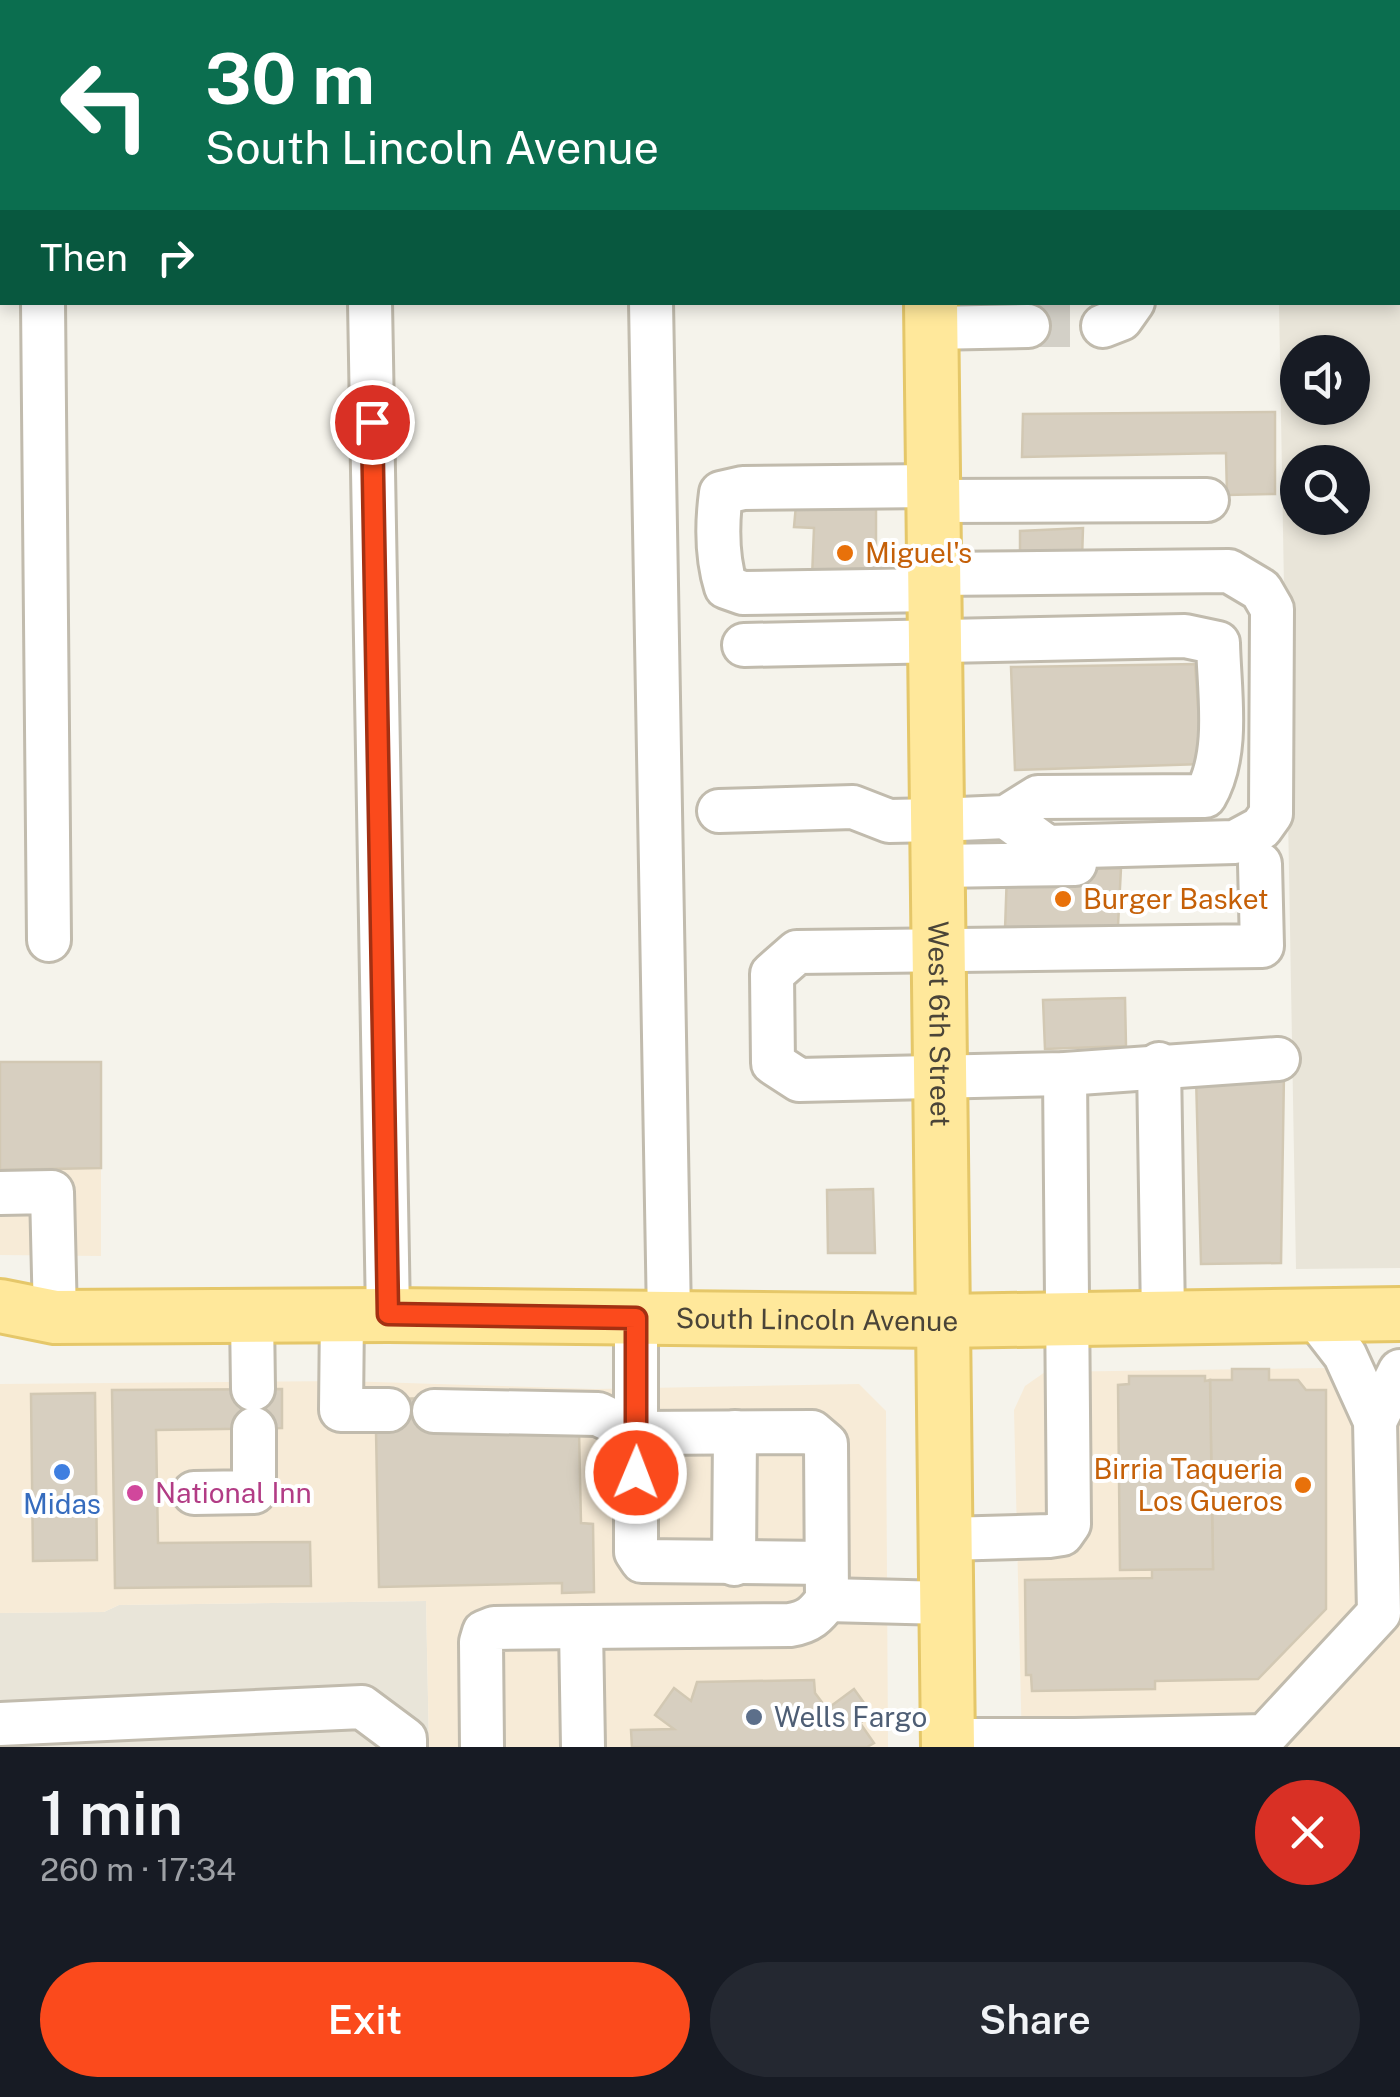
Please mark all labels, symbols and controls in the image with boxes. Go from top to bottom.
text: 30 m [205,37,375,120]
icon: left [40,40,170,170]
text: South Lincoln Avenue [205,121,659,174]
icon: right [148,230,203,285]
text: Then [40,235,128,280]
map controls [1280,335,1370,535]
button: sound [1280,335,1370,425]
pin [330,380,415,465]
icon: arrive [345,395,400,450]
button: search [1280,445,1370,535]
place label: Miguel's [865,536,972,569]
marker: Miguel's [834,542,856,564]
place label: Burger Basket [1083,882,1269,915]
marker: Burger Basket [1052,888,1074,910]
street label: West 6th Street [922,921,958,1127]
street label: South Lincoln Avenue [675,1301,958,1337]
position arrow [584,1421,688,1525]
place label: Birria Taqueria Los Gueros [1093,1452,1283,1517]
marker: Midas [51,1461,73,1483]
marker: Birria Taqueria Los Gueros [1292,1474,1314,1496]
place label: National Inn [155,1476,312,1509]
marker: National Inn [124,1482,146,1504]
place label: Midas [23,1487,101,1520]
place label: Wells Fargo [774,1700,927,1733]
marker: Wells Fargo [743,1706,765,1728]
text: 1 min [40,1778,183,1849]
button: close [1255,1780,1360,1885]
text: 260 m · 17:34 [40,1851,236,1888]
button: Exit [40,1962,690,2077]
button: Share [710,1962,1360,2077]

